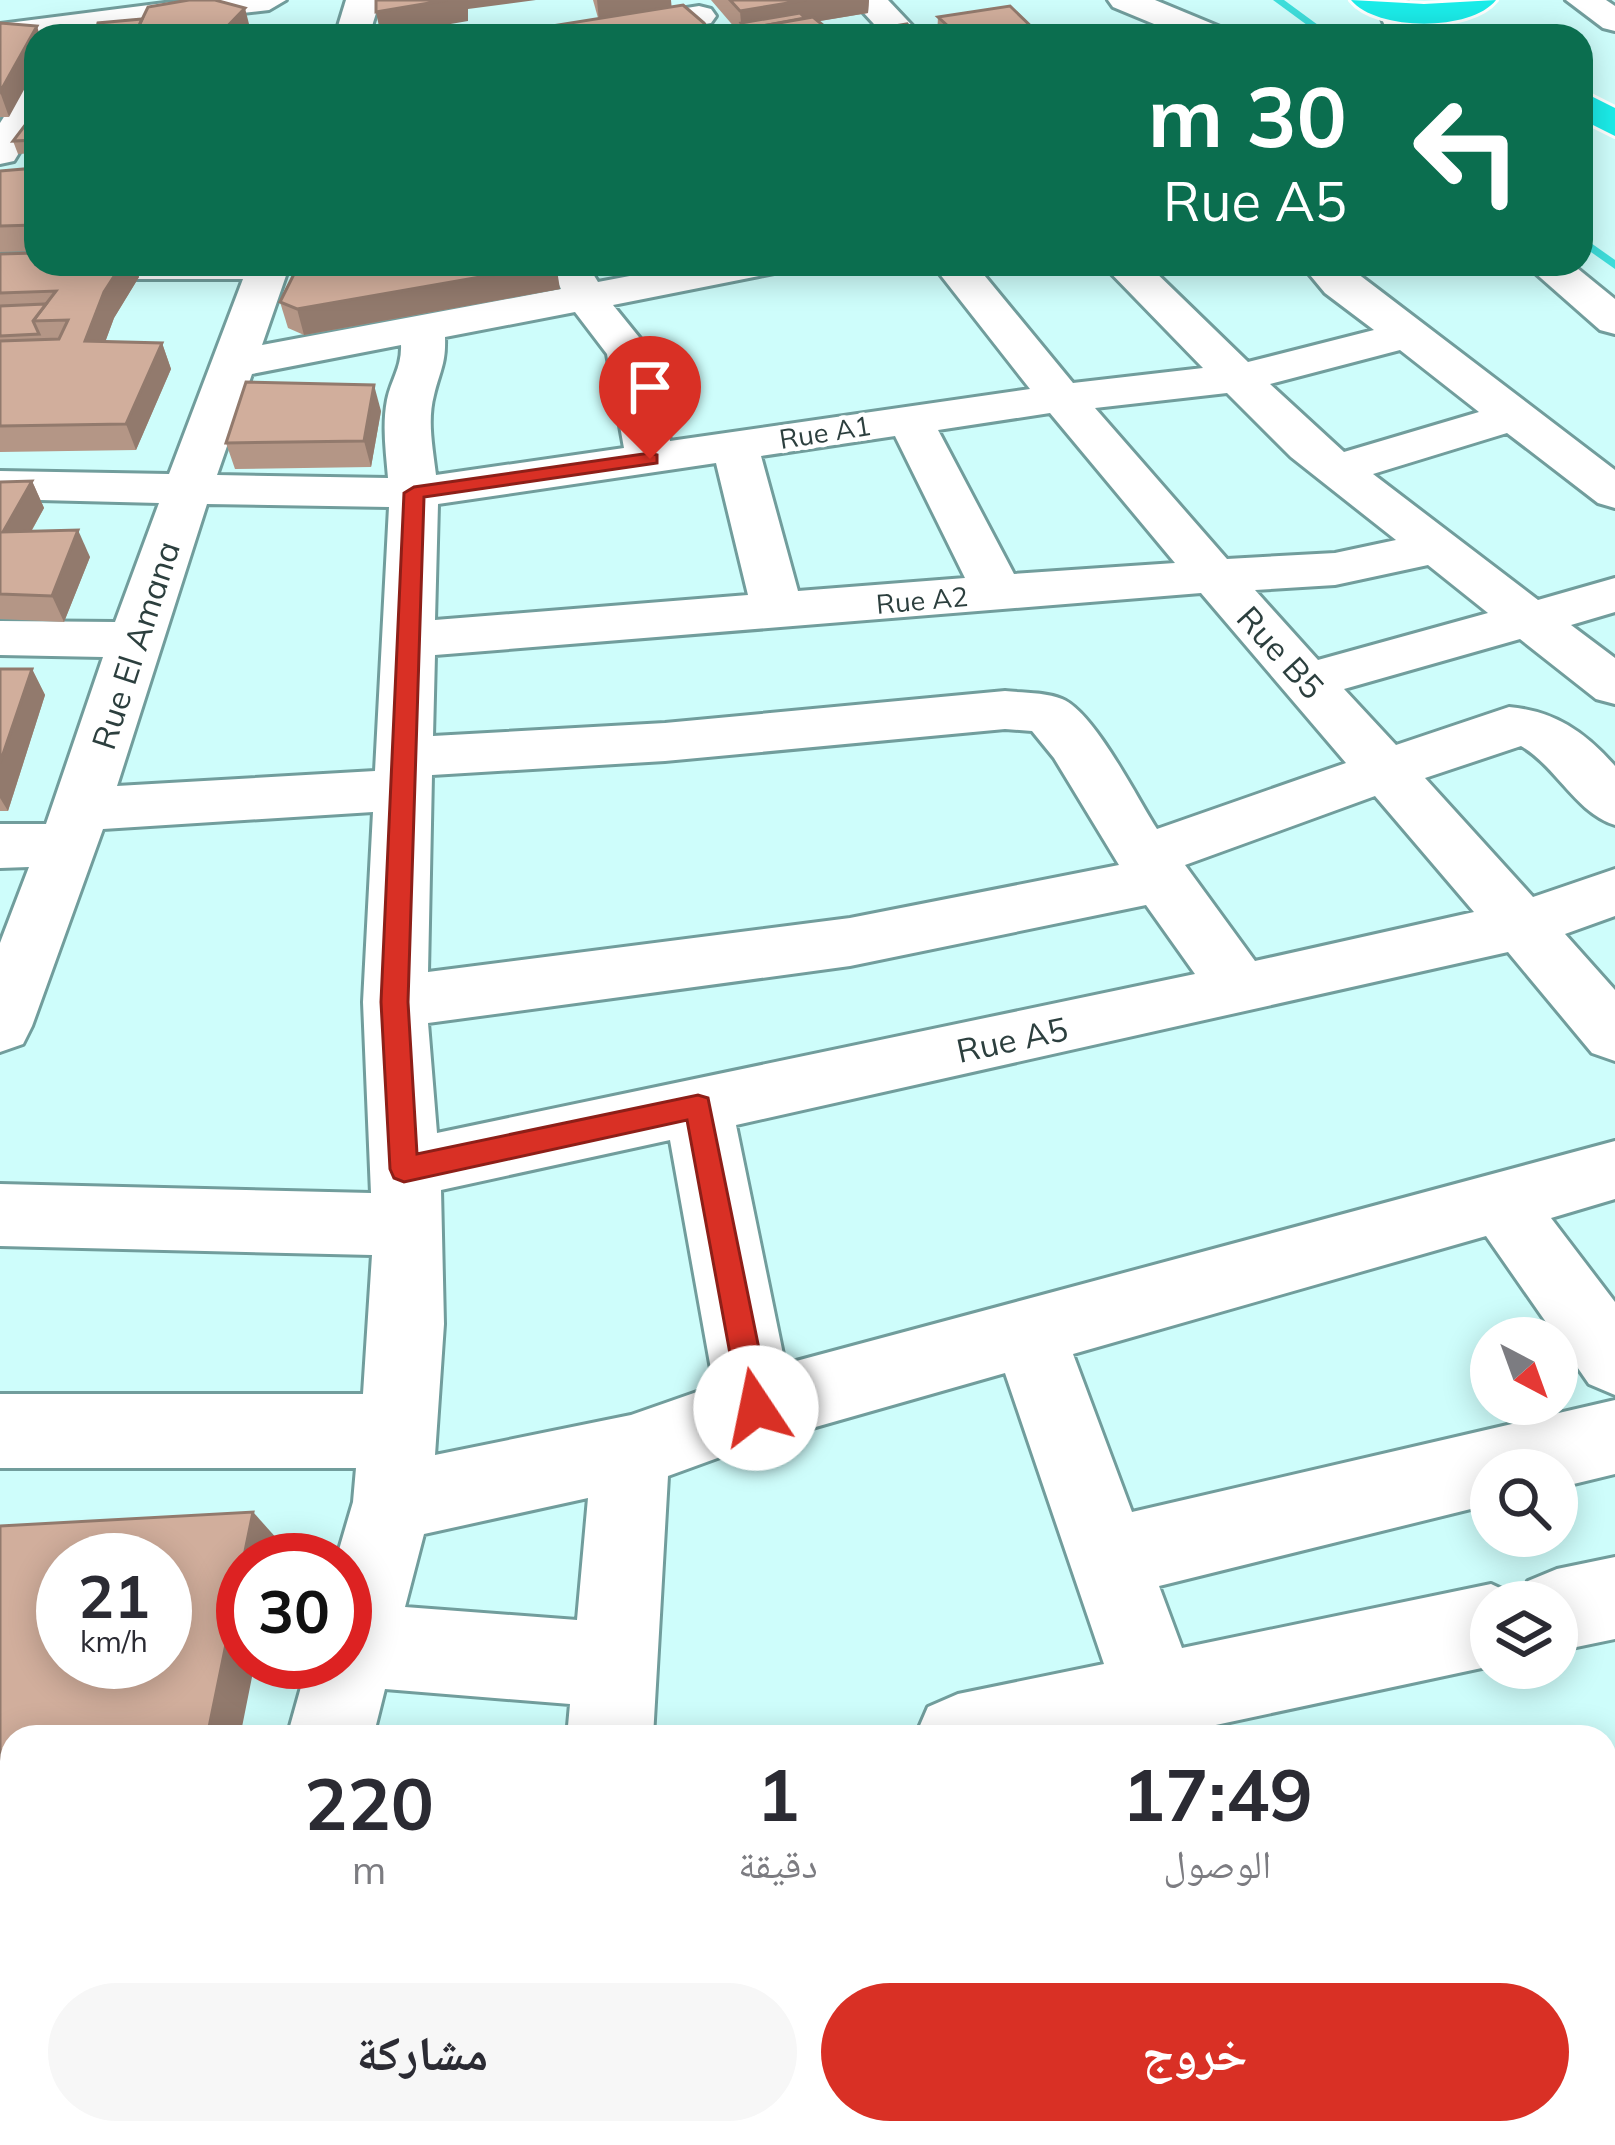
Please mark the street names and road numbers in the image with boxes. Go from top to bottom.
street label: Rue A1 [777,408,873,456]
street label: Rue El Amana [82,536,188,754]
street label: Rue A2 [875,579,969,621]
street label: Rue B5 [1229,597,1333,707]
street label: Rue A5 [953,1007,1071,1071]

